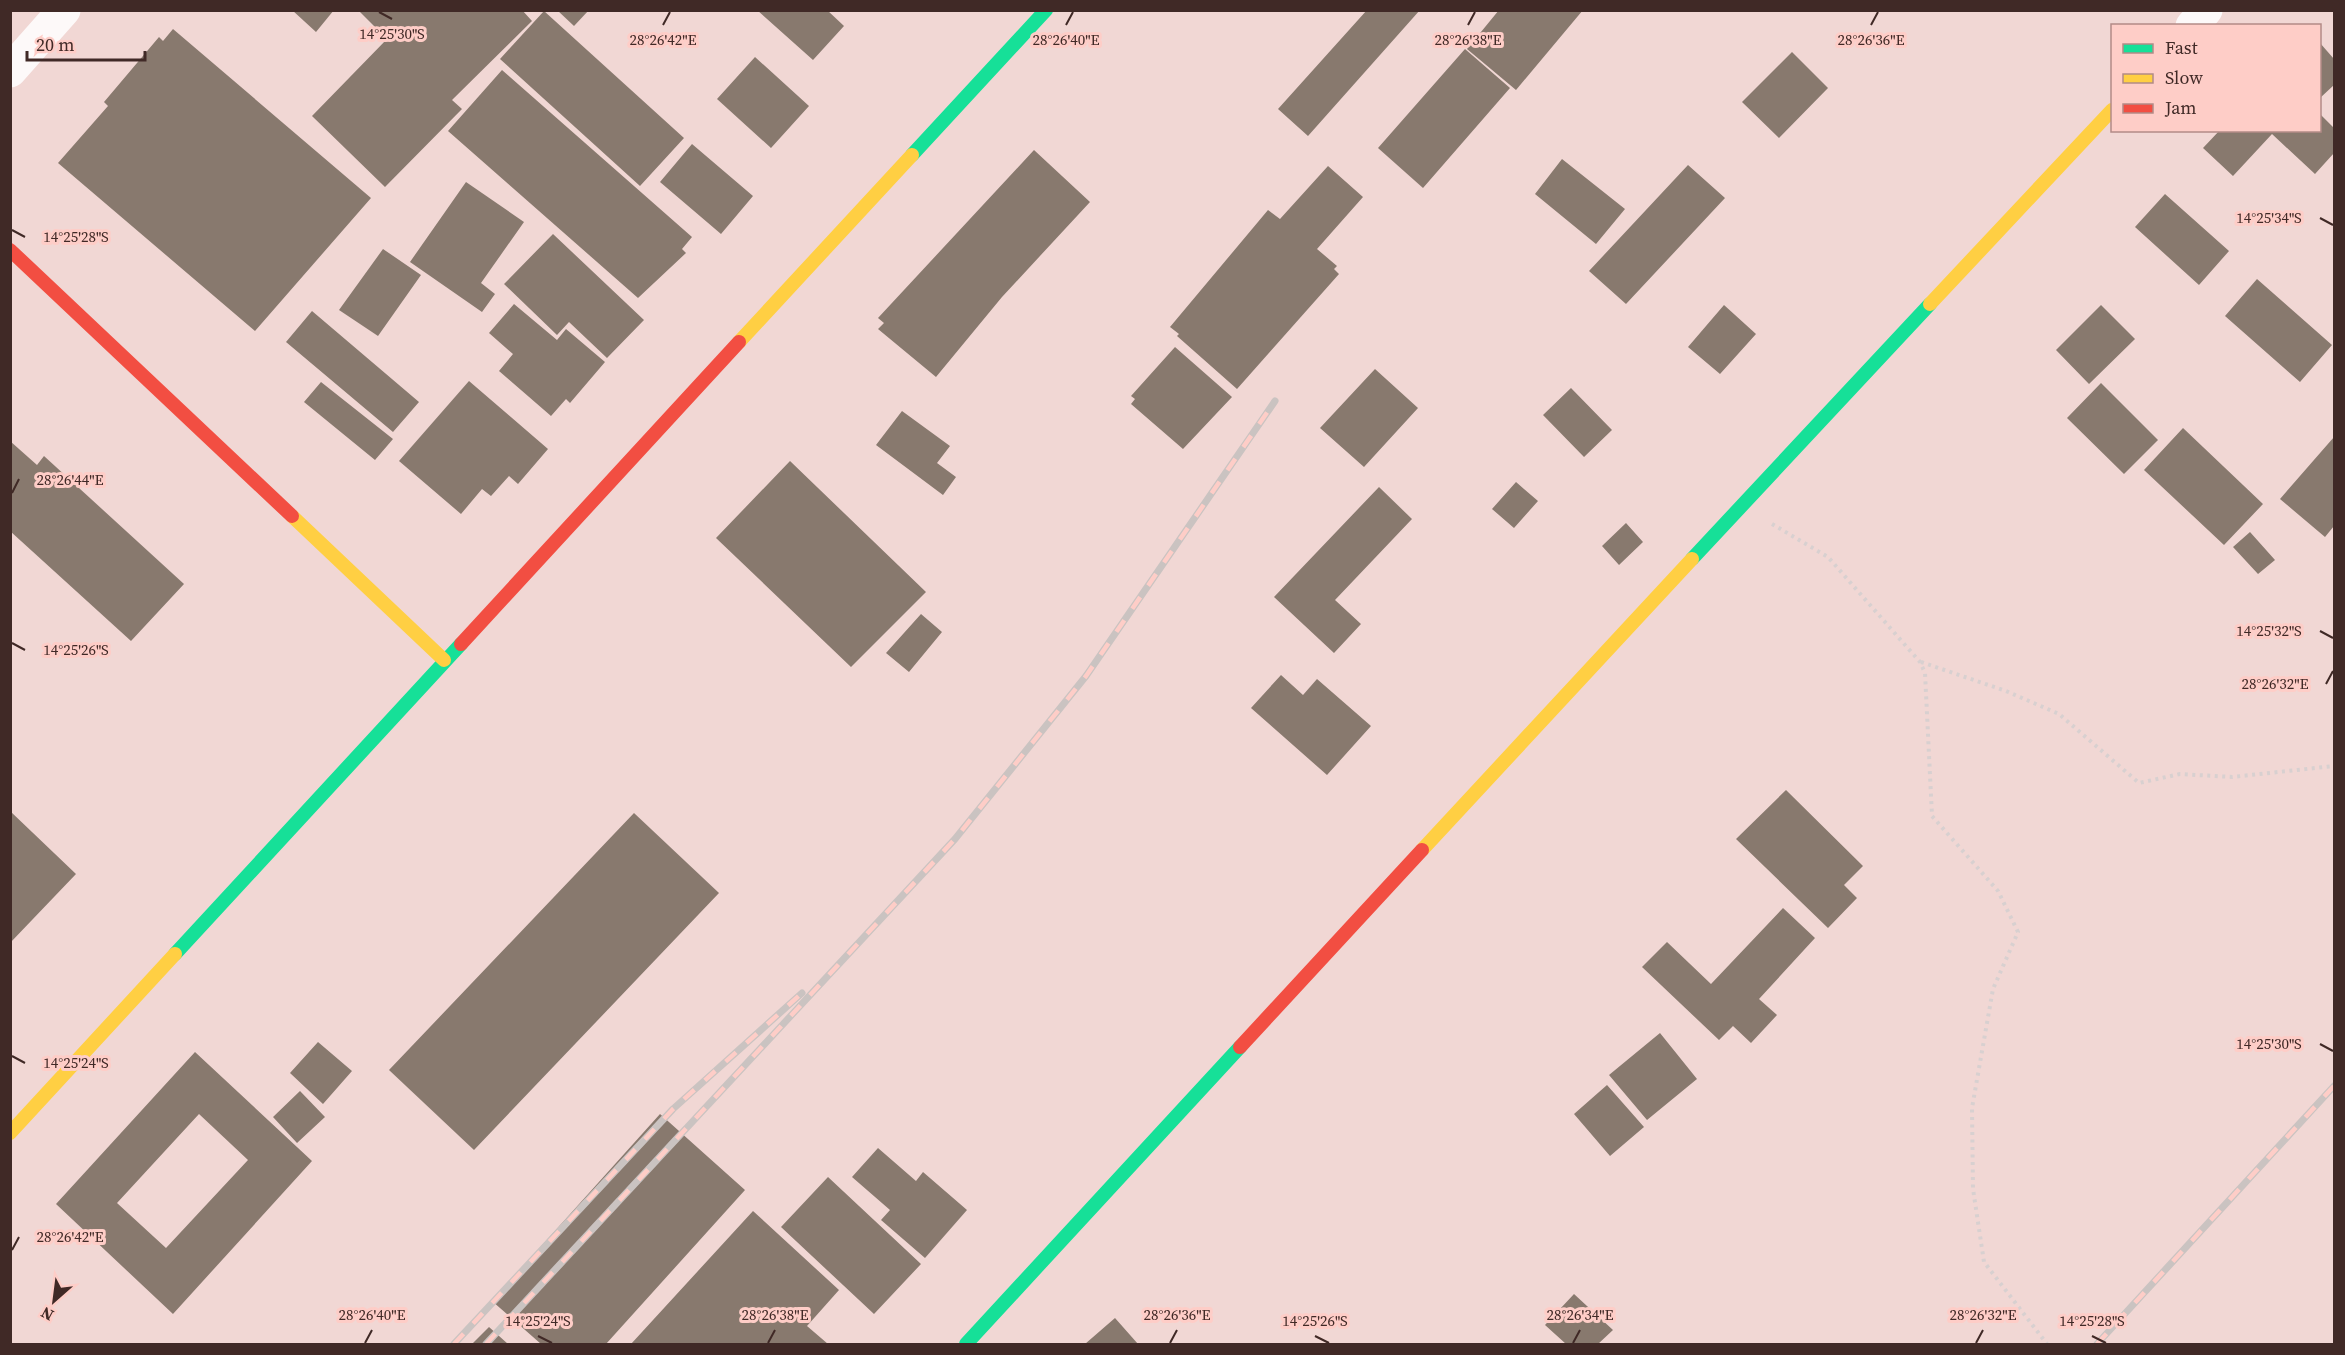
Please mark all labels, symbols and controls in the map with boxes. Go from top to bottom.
text: 14°25'30"S [359,23,425,44]
scale bar [27,24,146,62]
legend [2111,24,2321,132]
text: 28°26'42"E [629,29,697,50]
text: 28°26'40"E [1032,29,1100,50]
text: 28°26'38"E [1434,29,1502,50]
text: 28°26'36"E [1837,29,1905,50]
text: 20 m [36,32,74,57]
text: Fast [2165,35,2198,60]
text: Slow [2165,65,2203,90]
text: Jam [2164,95,2197,120]
text: 14°25'34"S [2236,207,2302,228]
text: 14°25'28"S [43,226,109,247]
text: 28°26'44"E [36,469,104,490]
text: 14°25'32"S [2236,620,2302,641]
text: 14°25'26"S [43,639,109,660]
text: 28°26'32"E [2241,673,2309,694]
text: 14°25'30"S [2236,1033,2302,1054]
text: 14°25'24"S [43,1052,109,1073]
text: 28°26'42"E [36,1226,104,1247]
north arrow [24,1271,84,1331]
text: N [36,1302,57,1327]
text: 28°26'40"E [338,1304,406,1325]
text: 28°26'38"E [741,1304,809,1325]
text: 28°26'36"E [1143,1304,1211,1325]
text: 28°26'34"E [1546,1304,1614,1325]
text: 28°26'32"E [1949,1304,2017,1325]
text: 14°25'24"S [505,1310,571,1331]
text: 14°25'26"S [1282,1310,1348,1331]
text: 14°25'28"S [2059,1310,2125,1331]

